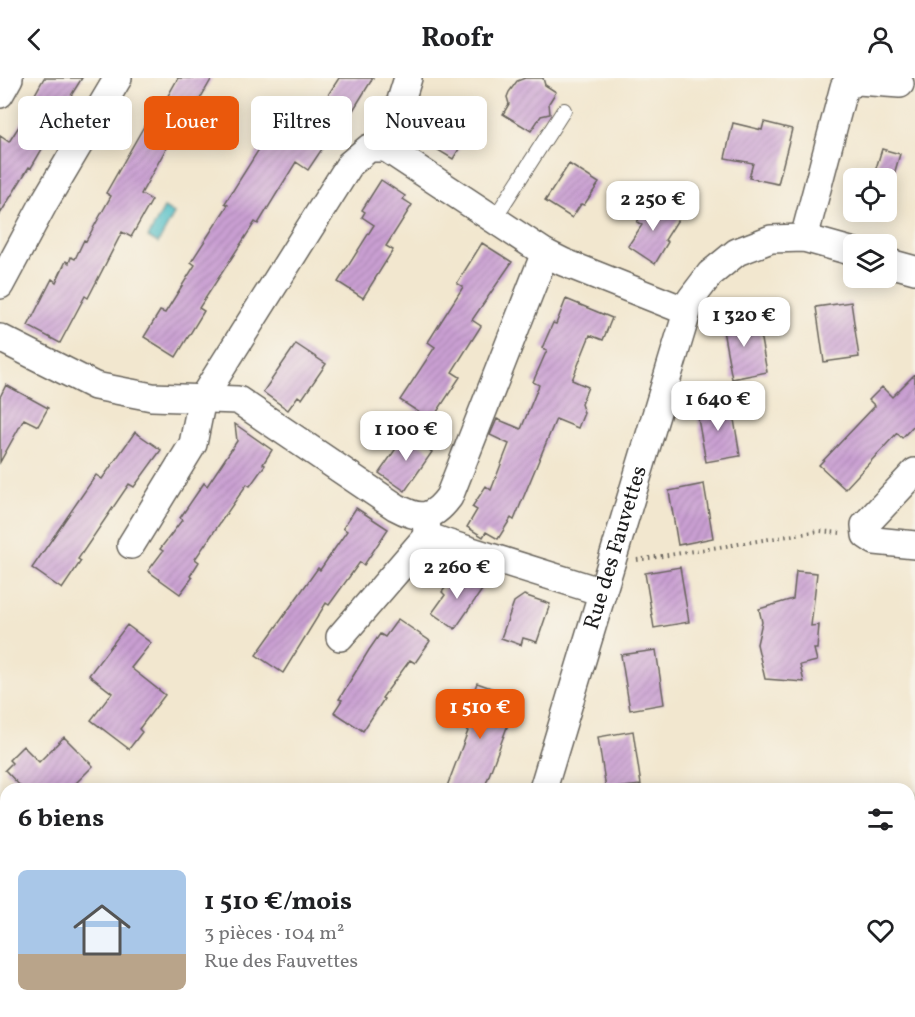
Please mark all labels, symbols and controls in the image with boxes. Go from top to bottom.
text: Roofr [421,20,494,58]
icon: back [18,23,51,56]
icon: person [864,23,897,56]
chip: Acheter [18,96,132,150]
chip: Louer [144,96,239,150]
chip: Filtres [251,96,352,150]
chip: Nouveau [364,96,487,150]
map controls [843,168,897,288]
button: locate [843,168,897,222]
pin: 2 250 € [598,181,708,232]
text: 2 250 € [620,186,686,214]
button: layers [843,234,897,288]
pin: 1 320 € [689,297,799,348]
text: 1 320 € [712,302,776,330]
pin: 1 640 € [663,381,773,432]
text: 1 640 € [685,386,751,414]
pin: 1 100 € [351,411,461,462]
text: 1 100 € [374,416,438,444]
street label: Rue des Fauvettes [576,462,655,633]
pin: 2 260 € [402,549,512,600]
text: 2 260 € [424,554,490,582]
pin: 1 510 € [425,689,535,740]
text: 1 510 € [450,694,510,722]
text: 6 biens [18,801,104,837]
icon: filters [864,803,897,836]
text: 1 510 €/mois [204,884,352,920]
icon: home [66,894,138,966]
icon: heart [864,914,897,947]
text: 3 pièces · 104 m² [204,920,344,948]
text: Rue des Fauvettes [204,948,358,976]

